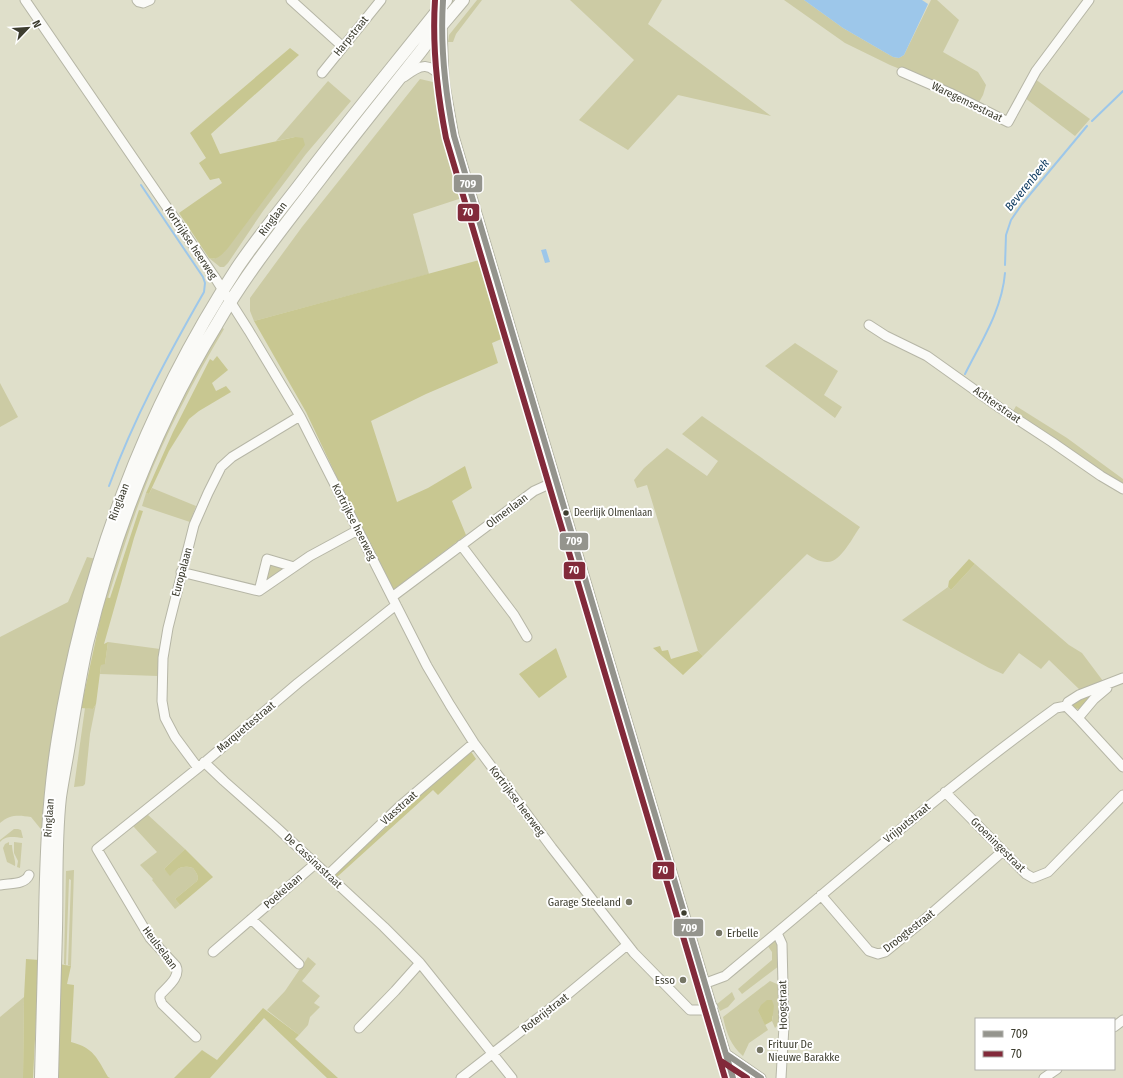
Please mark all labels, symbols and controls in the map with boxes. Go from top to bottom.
north arrow [8,8,48,48]
street label: Harpstraat [331,13,371,59]
text: N [29,18,44,30]
street label: Waregemsestraat [929,79,1005,125]
water label: Beverenbeek [1002,156,1052,214]
line badge: 709 [453,174,483,193]
text: 709 [460,178,476,191]
street label: Ringlaan [256,199,290,239]
line badge: 70 [457,203,480,222]
street label: Kortrijkse heerweg [162,204,220,282]
text: 70 [463,206,473,219]
street label: Achterstraat [971,384,1024,426]
street label: Ringlaan [106,481,132,523]
street label: Kortrijkse heerweg [329,481,379,563]
street label: Olmenlaan [484,491,530,531]
place label: Deerlijk Olmenlaan [574,507,652,519]
marker: Deerlijk Olmenlaan [561,508,571,518]
line badge: 709 [559,532,589,551]
text: 709 [566,535,582,548]
street label: Europalaan [169,546,195,598]
line badge: 70 [563,561,586,580]
text: 70 [569,564,579,577]
street label: Marquettestraat [214,698,278,755]
street label: Kortrijkse heerweg [486,763,548,839]
street label: Vlasstraat [378,788,420,828]
street label: Ringlaan [41,798,57,838]
street label: Vrijputstraat [881,800,933,846]
street label: Groeningestraat [968,815,1028,875]
street label: De Cassinastraat [281,831,345,891]
line badge: 70 [652,861,675,880]
text: 70 [658,864,668,877]
street label: Poekelaan [261,871,305,911]
place label: Garage Steeland [548,896,621,909]
marker: Garage Steeland [624,897,634,907]
street label: Droogtestraat [881,907,938,955]
unlabelled marker [679,908,689,918]
line badge: 709 [673,918,704,937]
text: 709 [681,922,697,935]
street label: Heulselaan [140,924,180,972]
place label: Erbelle [727,927,758,940]
marker: Erbelle [714,928,724,938]
place label: Esso [655,974,675,987]
marker: Esso [678,975,688,985]
street label: Hoogstraat [776,980,790,1030]
street label: Roterijstraat [519,990,571,1035]
legend [975,1018,1115,1070]
text: 709 [1011,1027,1028,1041]
place label: Frituur De Nieuwe Barakke [768,1038,840,1064]
marker: Frituur De Nieuwe Barakke [755,1045,765,1055]
text: 70 [1011,1047,1022,1061]

